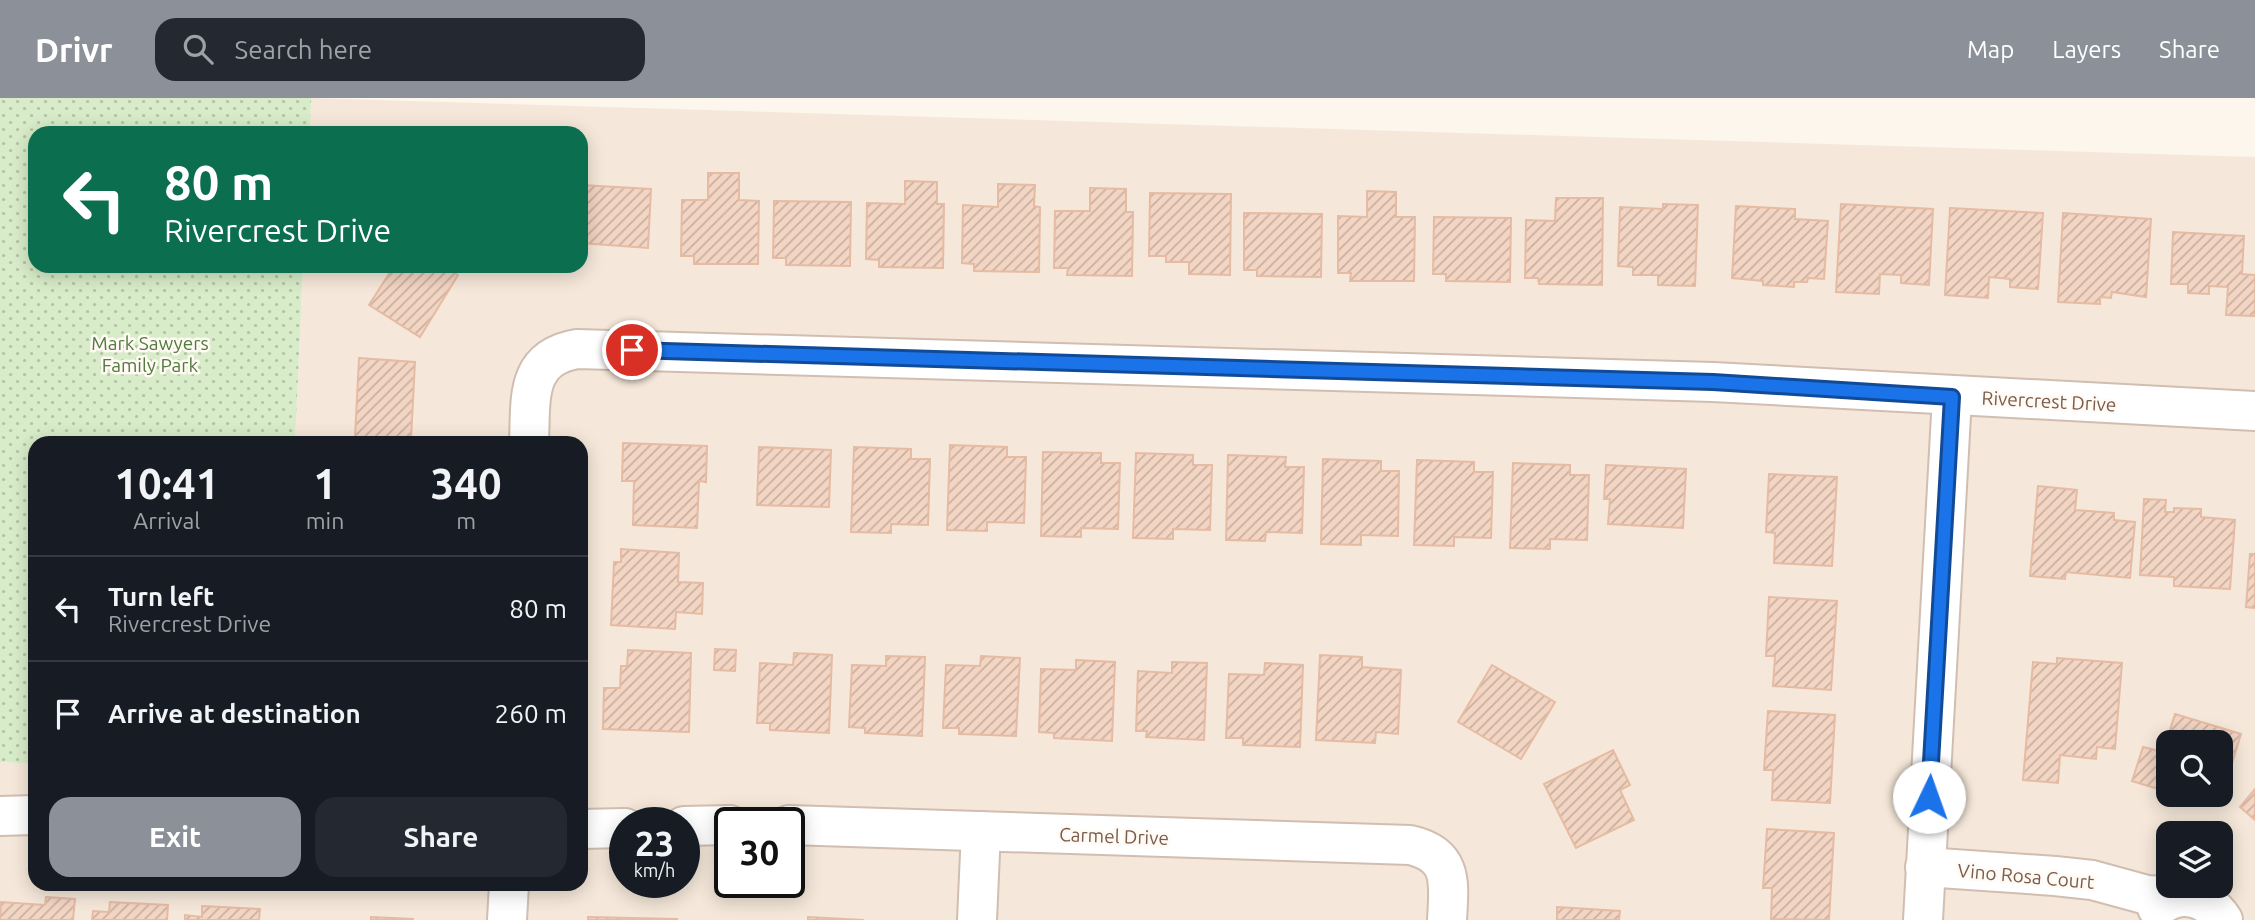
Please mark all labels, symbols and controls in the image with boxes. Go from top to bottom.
search box [155,18,645,81]
icon: search [179,30,217,68]
text: Drivr [35,31,113,68]
text: Search here [235,35,372,64]
text: Map [1967,36,2014,63]
text: Layers [2052,36,2121,63]
text: Share [2159,36,2220,63]
icon: left [49,154,140,245]
text: 80 m [164,154,273,209]
text: Rivercrest Drive [164,212,391,248]
pin [602,320,662,380]
icon: arrive [613,331,651,369]
park label: Mark Sawyers Family Park [91,332,209,376]
street label: Rivercrest Drive [1981,386,2117,416]
text: 10:41 [114,460,219,507]
text: 1 [313,460,337,507]
text: 340 [431,460,502,507]
text: Arrival [133,508,200,533]
text: min [306,508,344,533]
text: m [456,508,476,533]
text: Turn left [108,582,214,611]
icon: left [49,590,87,628]
text: 80 m [509,594,567,623]
text: Rivercrest Drive [108,611,271,636]
icon: arrive [49,695,87,733]
text: Arrive at destination [108,699,361,728]
text: 260 m [495,699,567,728]
map controls [2156,730,2233,898]
button: search [2156,730,2233,807]
position arrow [1892,760,1966,834]
button: Exit [49,797,301,877]
button: Share [315,797,567,877]
speed limit sign: 30 [714,807,805,898]
button: layers [2156,821,2233,898]
text: 23 [635,823,674,863]
street label: Carmel Drive [1059,823,1169,849]
street label: Vino Rosa Court [1957,859,2096,893]
text: km/h [634,860,675,880]

